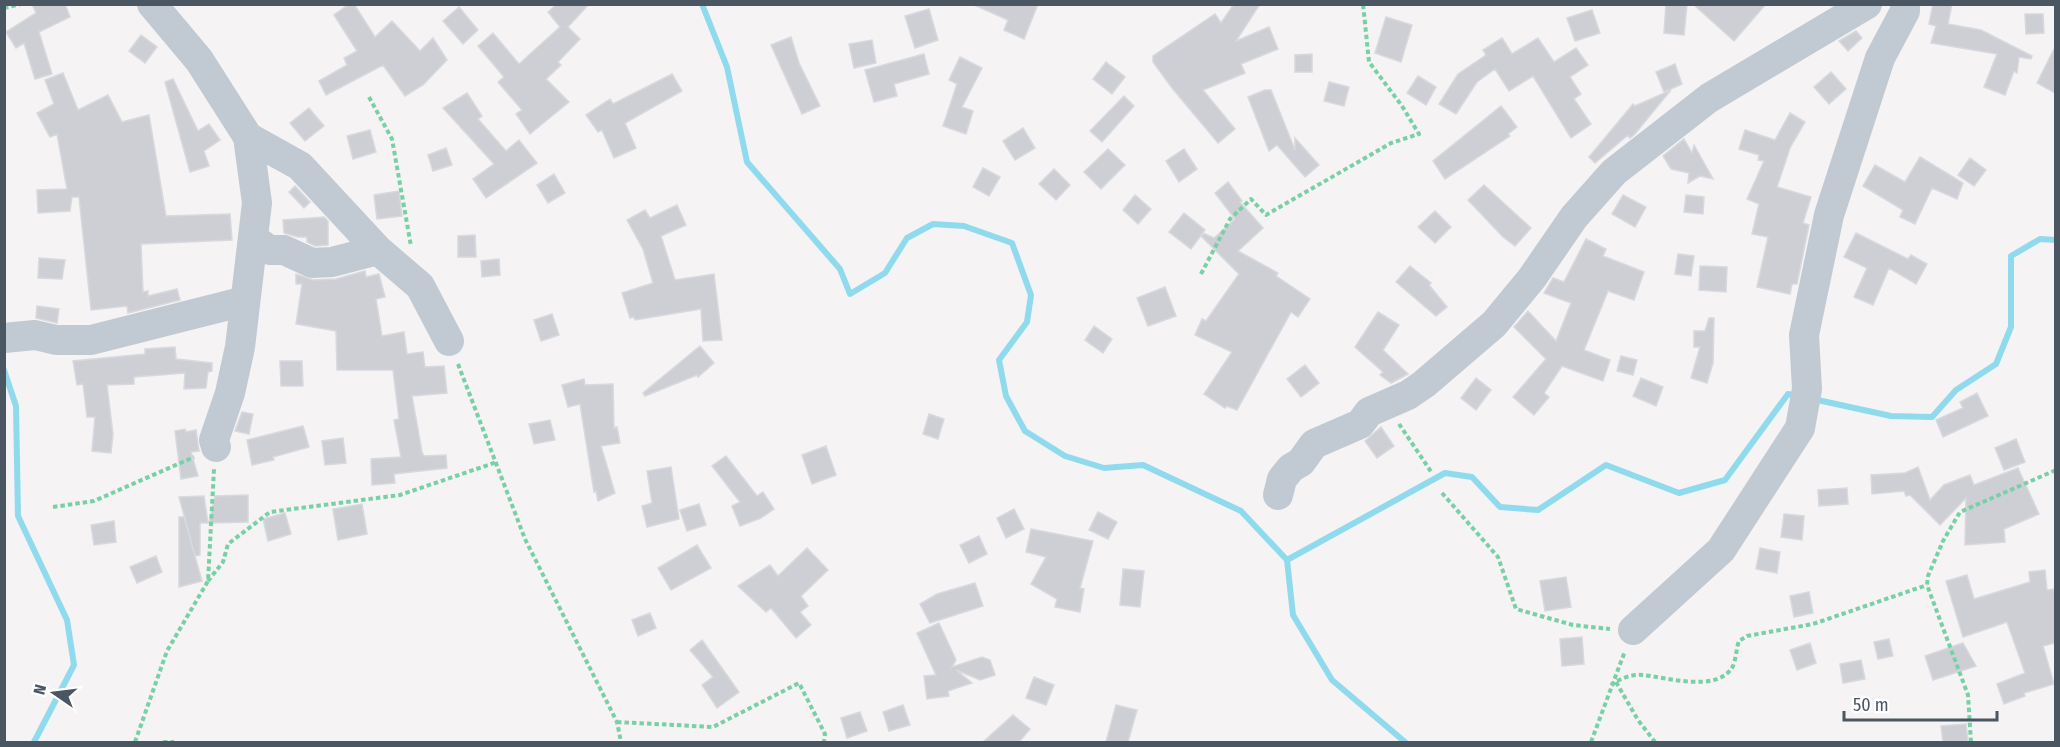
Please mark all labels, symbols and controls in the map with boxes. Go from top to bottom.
north arrow [24,663,84,723]
text: N [30,683,50,696]
scale bar [1844,684,1997,722]
text: 50 m [1853,694,1889,716]

